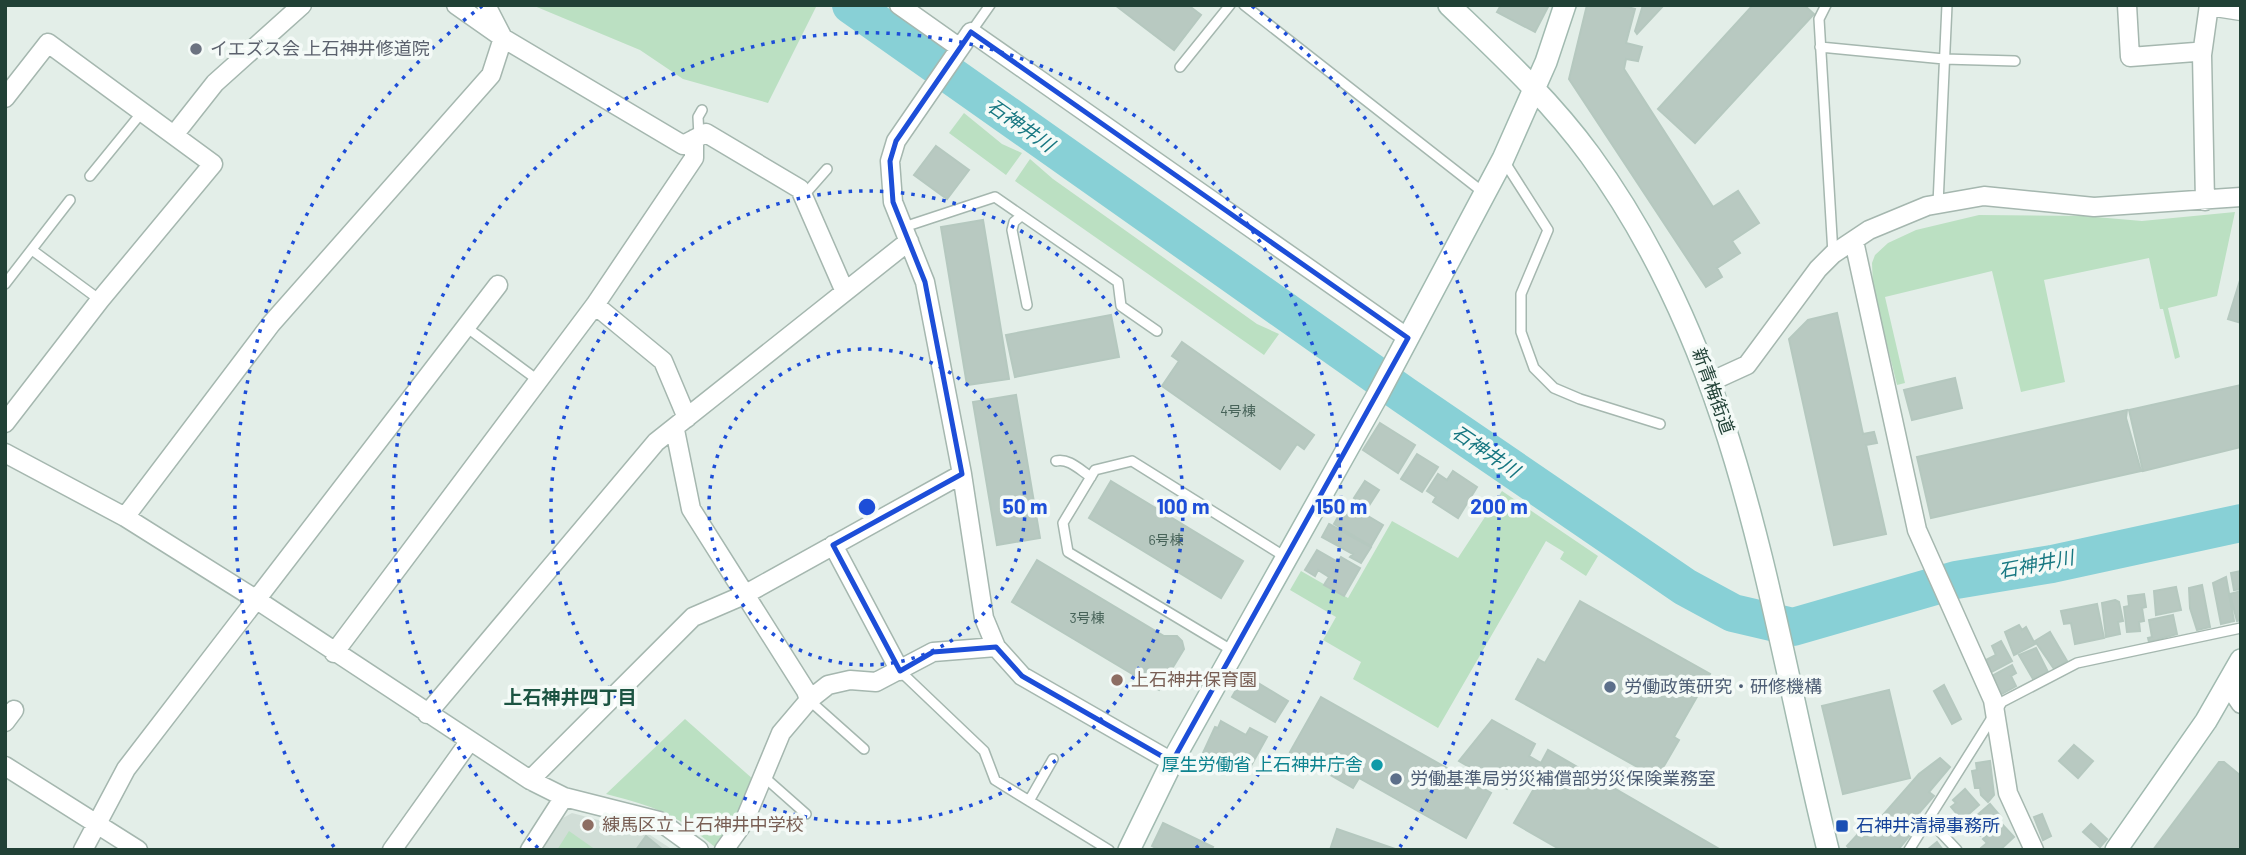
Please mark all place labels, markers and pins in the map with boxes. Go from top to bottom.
place label: イエズス会 上石神井修道院 [210,37,429,59]
marker: イエズス会 上石神井修道院 [188,41,204,57]
centre of rings [855,495,879,519]
place label: 上石神井保育園 [1131,668,1257,690]
marker: 上石神井保育園 [1109,672,1125,688]
place label: 労働政策研究・研修機構 [1624,675,1822,697]
marker: 労働政策研究・研修機構 [1602,679,1618,695]
place label: 厚生労働省 上石神井庁舎 [1161,753,1363,775]
marker: 厚生労働省 上石神井庁舎 [1369,757,1385,773]
place label: 労働基準局労災補償部労災保険業務室 [1410,767,1716,789]
marker: 労働基準局労災補償部労災保険業務室 [1388,771,1404,787]
place label: 練馬区立 上石神井中学校 [602,813,804,835]
place label: 石神井清掃事務所 [1856,814,2000,836]
marker: 練馬区立 上石神井中学校 [580,817,596,833]
marker: 石神井清掃事務所 [1834,818,1850,834]

